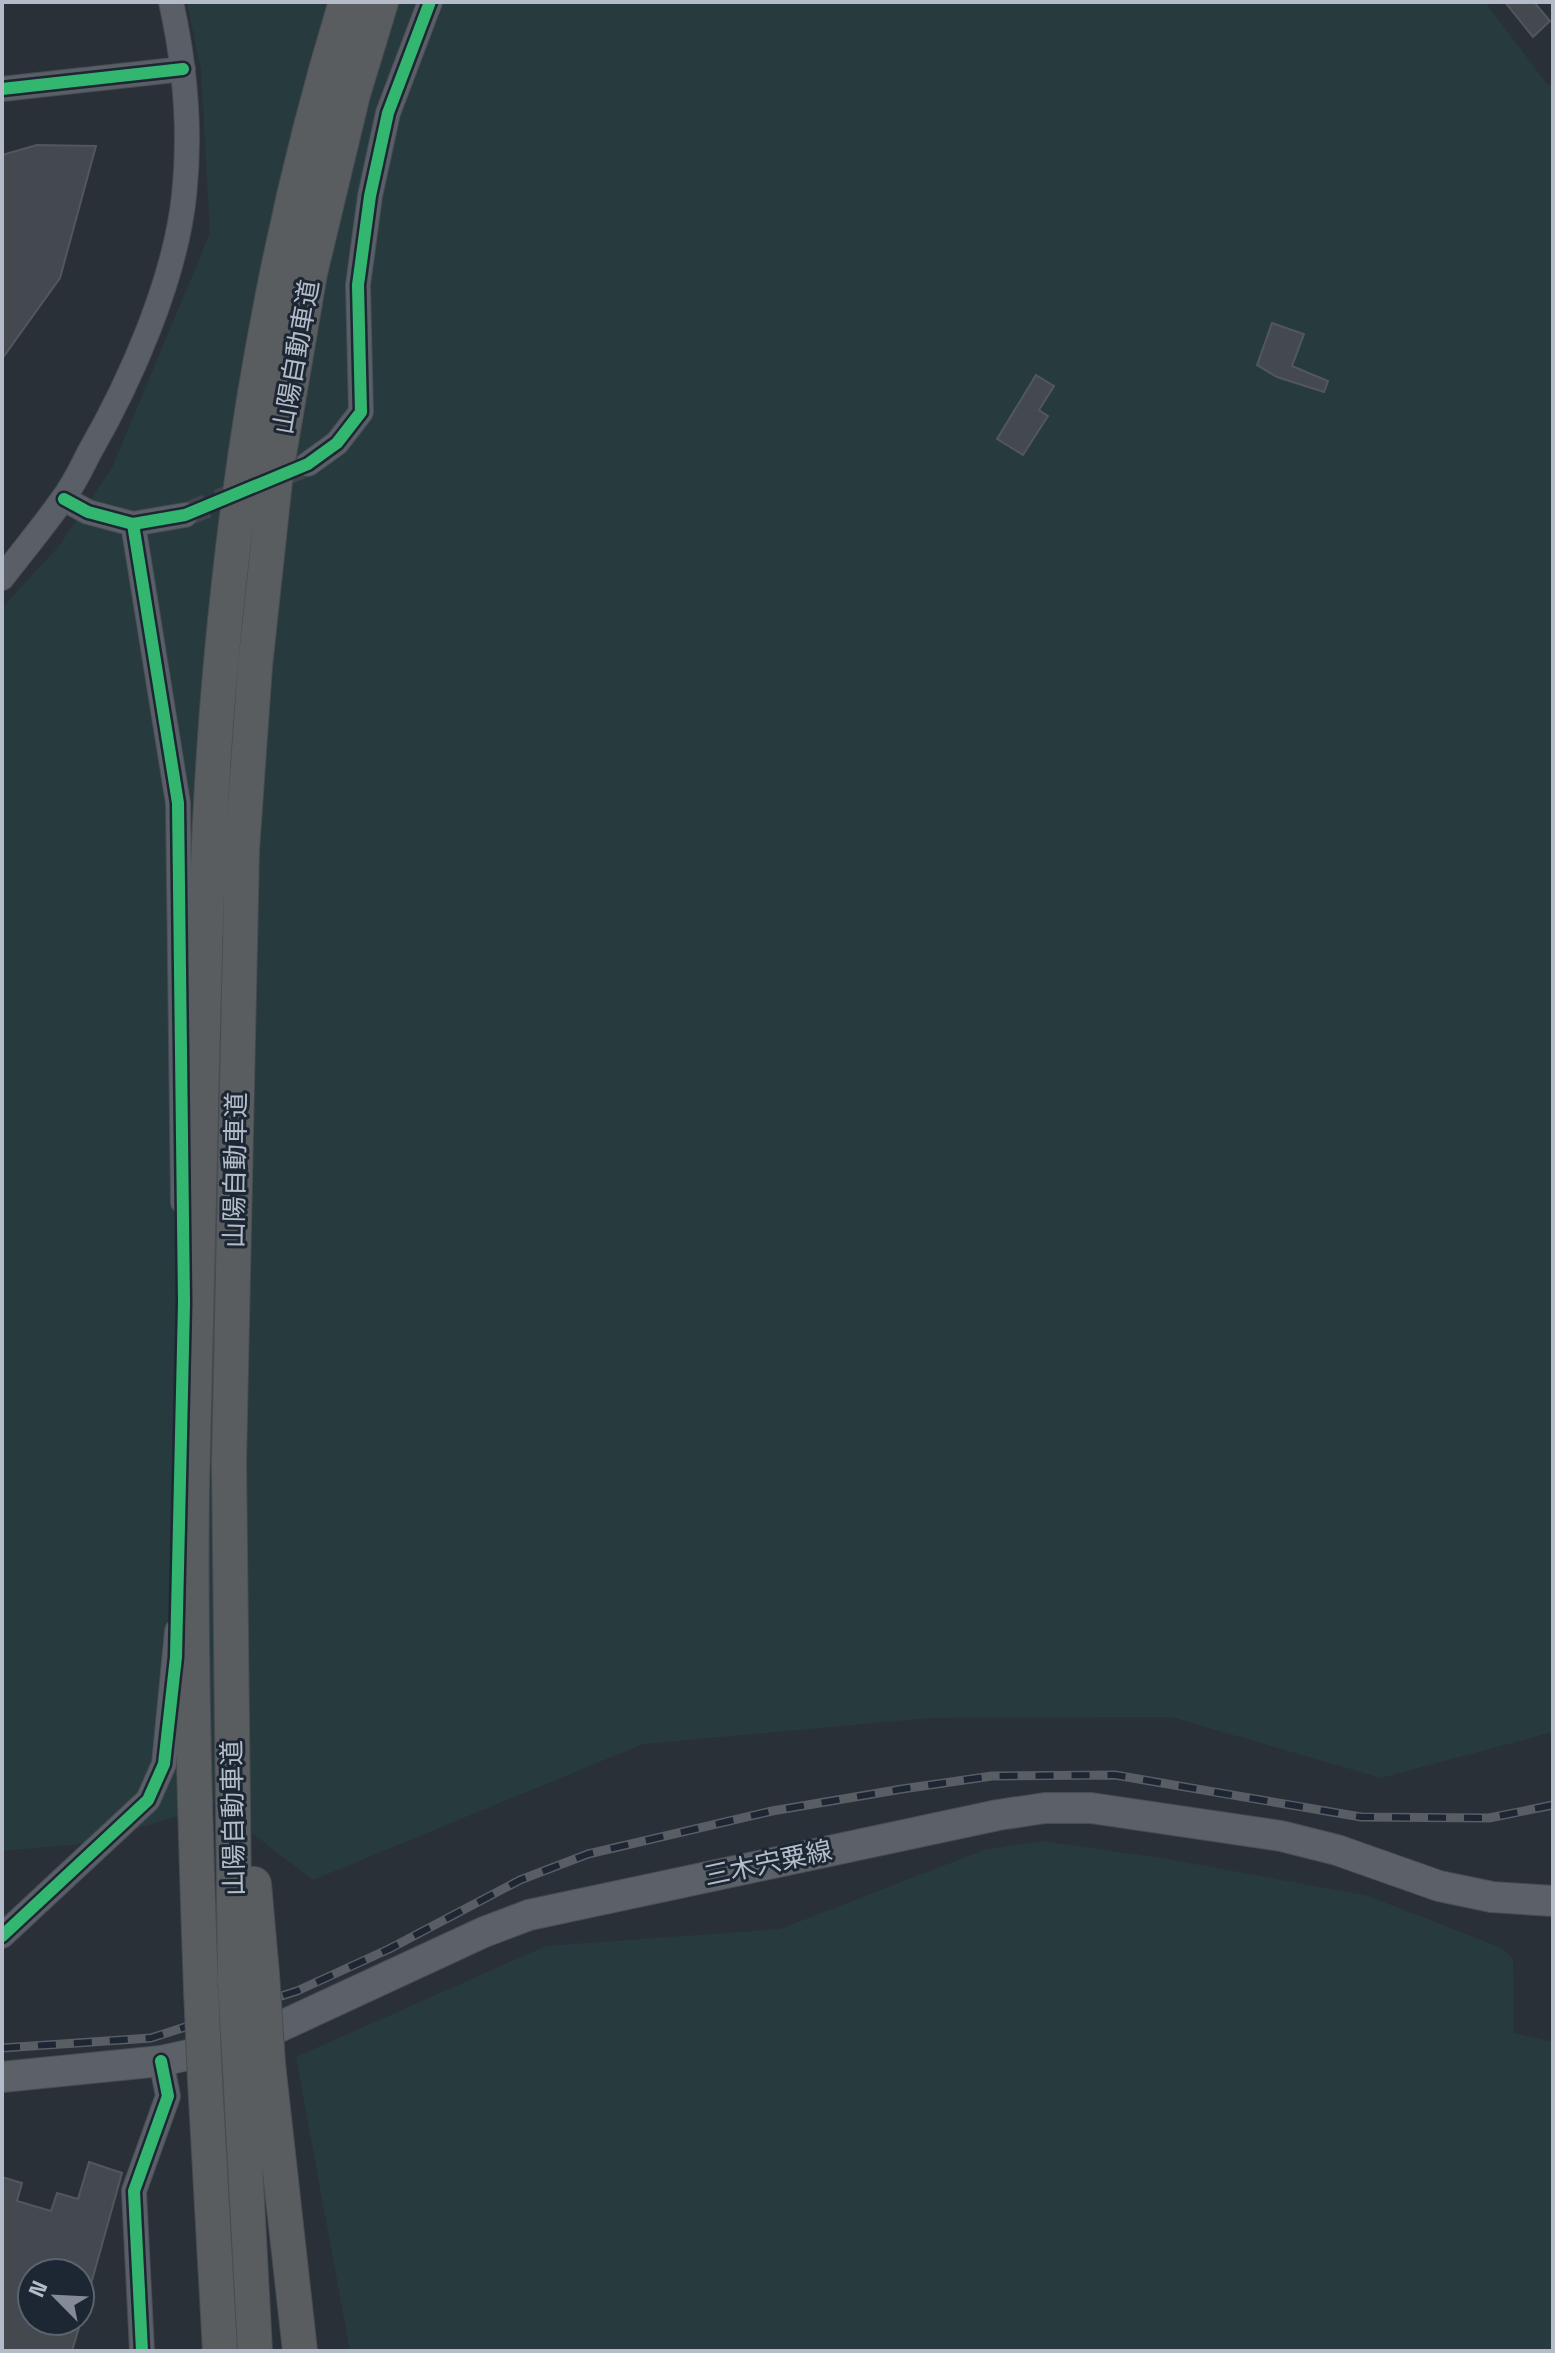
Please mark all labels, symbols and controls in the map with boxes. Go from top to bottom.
street label: 山陽自動車道 [266,277,326,437]
street label: 山陽自動車道 [217,1092,253,1248]
street label: 山陽自動車道 [215,1740,251,1896]
street label: 三木宍粟線 [701,1833,835,1893]
north arrow [16,2257,96,2337]
text: N [22,2276,54,2301]

